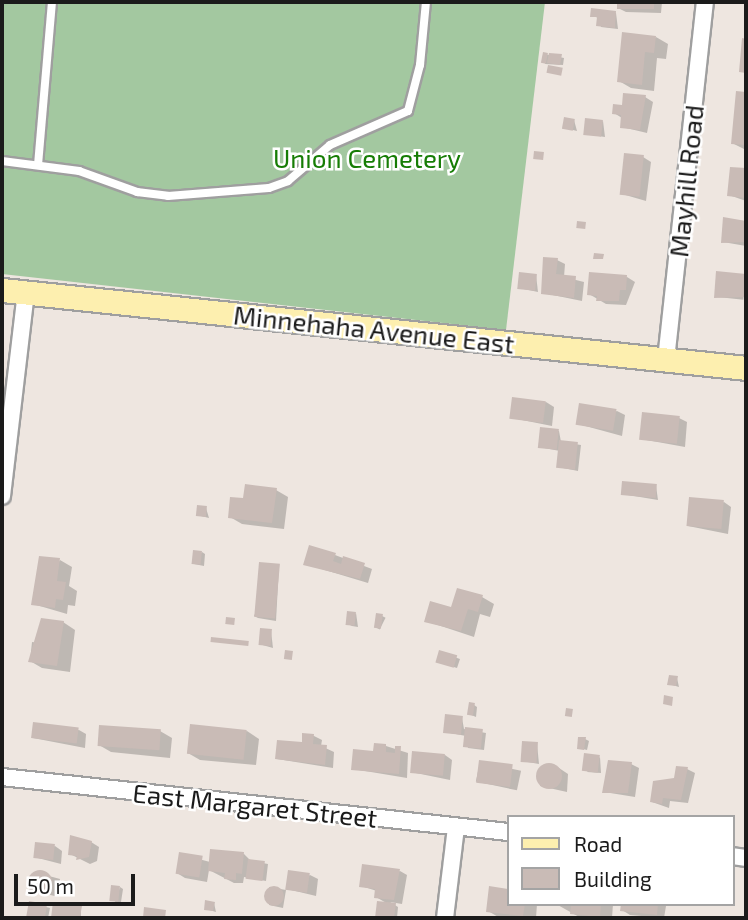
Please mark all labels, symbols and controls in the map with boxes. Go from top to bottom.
street label: Mayhill Road [662,103,710,259]
park label: Union Cemetery [273,142,461,174]
street label: Minnehaha Avenue East [232,299,516,359]
street label: East Margaret Street [131,777,379,833]
legend [506,815,734,906]
text: Road [574,831,622,856]
scale bar [18,860,138,904]
text: Building [574,866,652,891]
text: 50 m [27,873,74,898]

